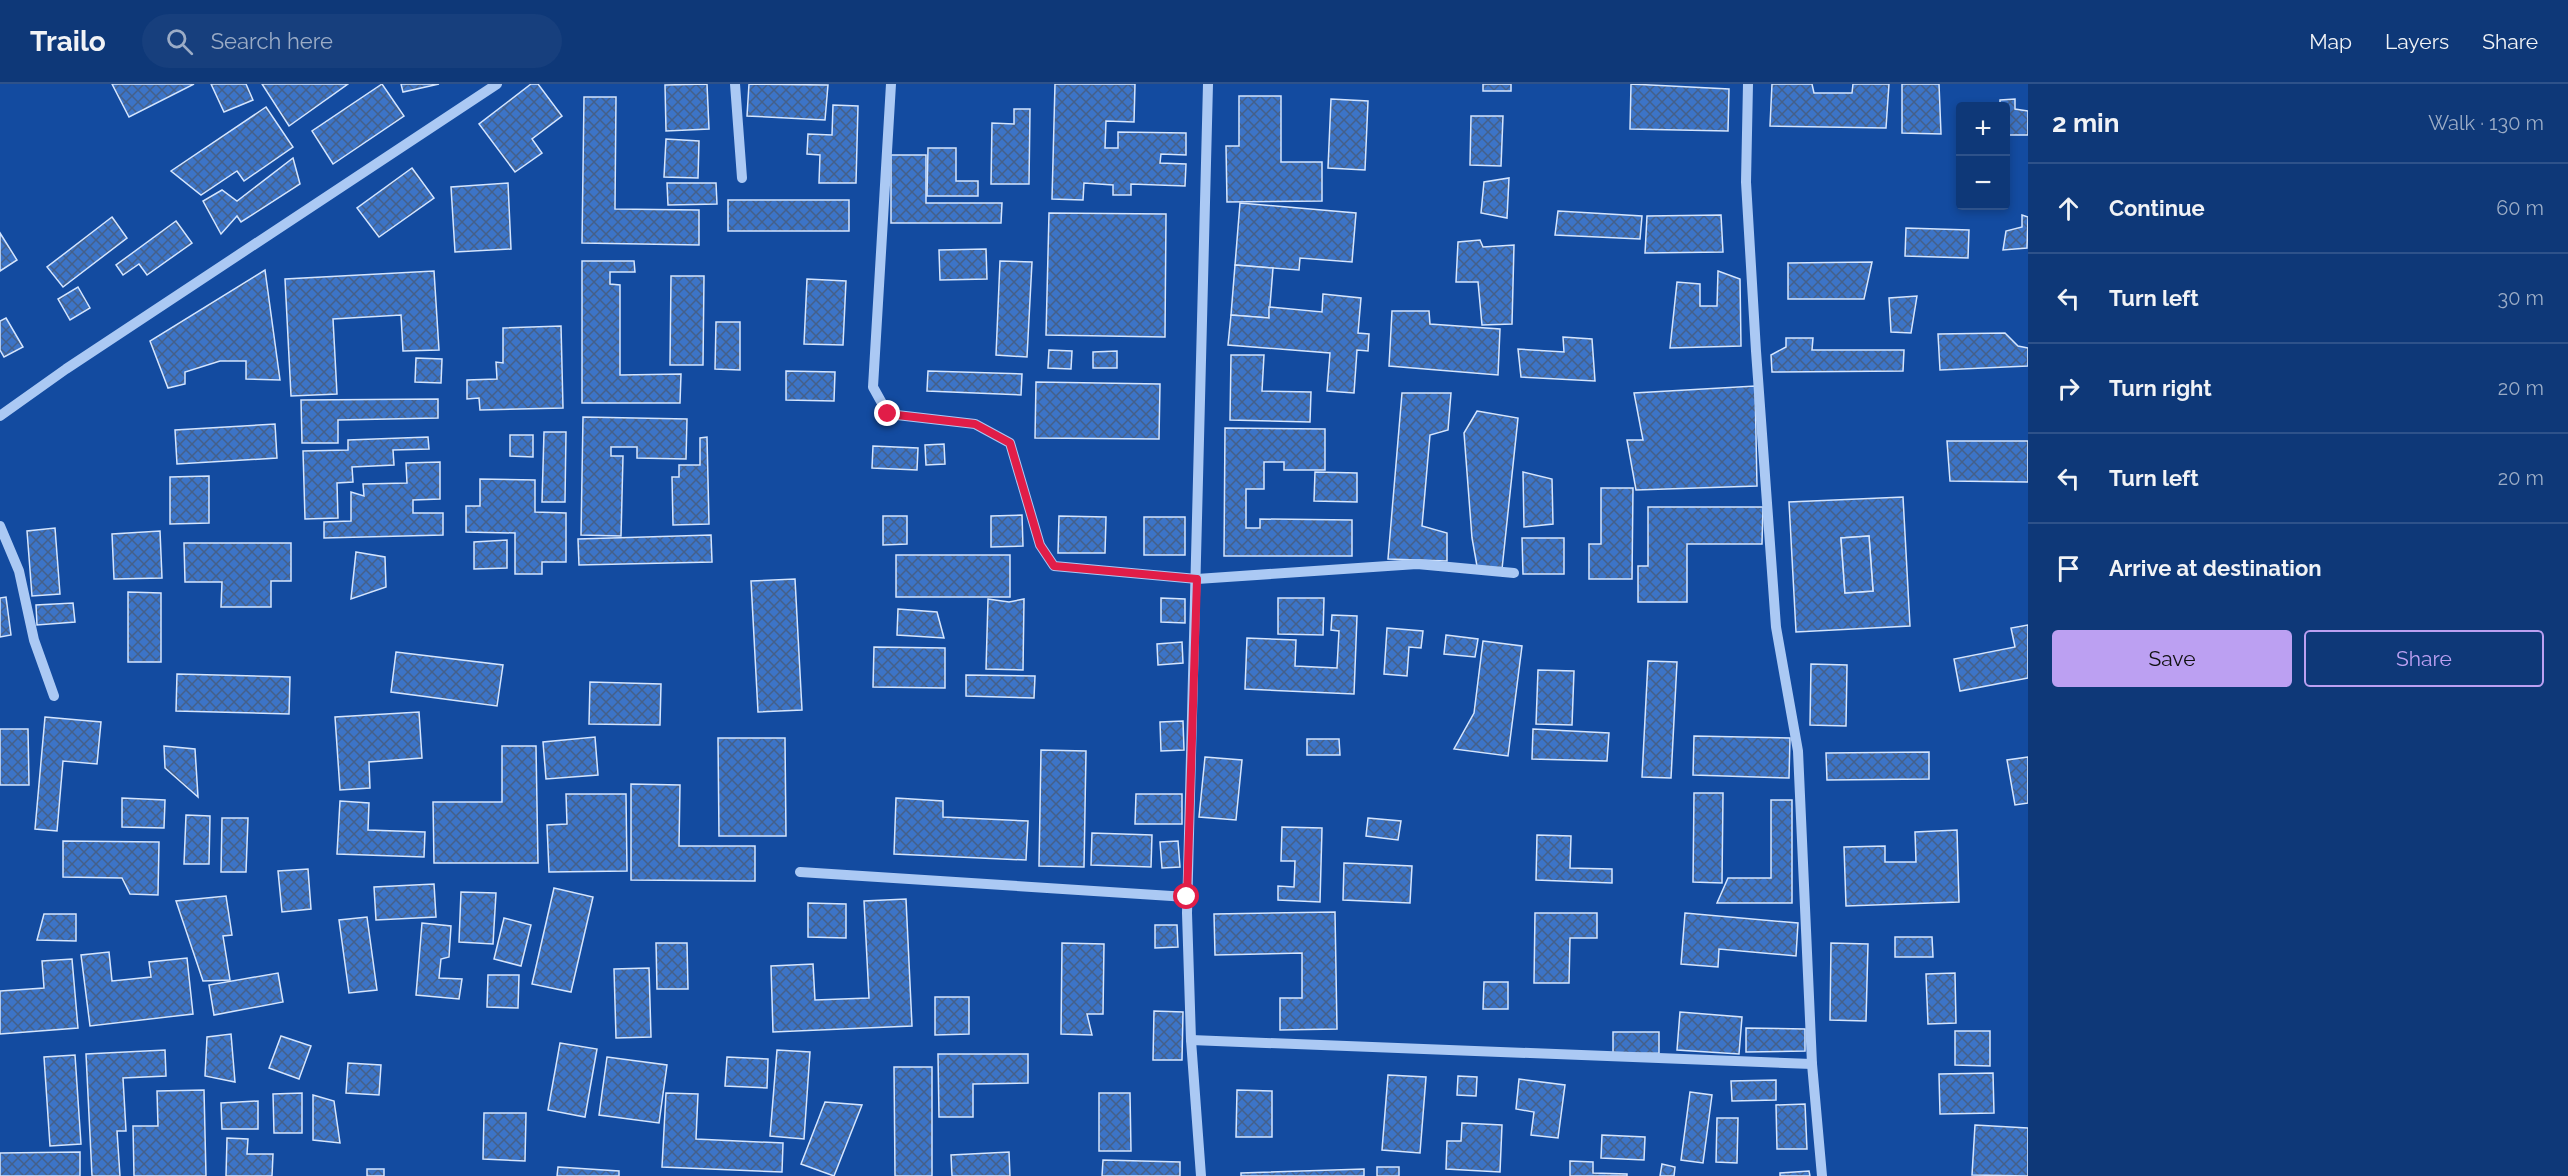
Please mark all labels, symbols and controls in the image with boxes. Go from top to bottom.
search box [142,14,562,68]
text: Trailo [30,25,106,58]
icon: search [163,25,196,58]
text: Search here [211,28,333,54]
text: Map [2309,29,2352,54]
text: Layers [2385,29,2449,54]
text: Share [2482,29,2538,54]
map controls [1956,102,2010,210]
button: + [1956,102,2010,156]
text: 2 min [2052,108,2119,138]
text: Walk · 130 m [2428,111,2544,135]
button: − [1956,156,2010,210]
icon: ahead [2052,192,2085,225]
text: Continue [2109,195,2205,221]
text: 60 m [2496,196,2544,220]
icon: left [2052,282,2085,315]
text: Turn left [2109,285,2199,311]
text: 30 m [2498,286,2544,310]
icon: right [2052,372,2085,405]
text: Turn right [2109,375,2212,401]
text: 20 m [2498,376,2544,400]
route end [874,400,900,426]
icon: left [2052,462,2085,495]
text: Turn left [2109,465,2199,491]
text: 20 m [2498,466,2544,490]
icon: arrive [2052,552,2085,585]
text: Arrive at destination [2109,555,2322,581]
button: Save [2052,630,2292,687]
button: Share [2304,630,2544,687]
route start [1173,883,1199,909]

